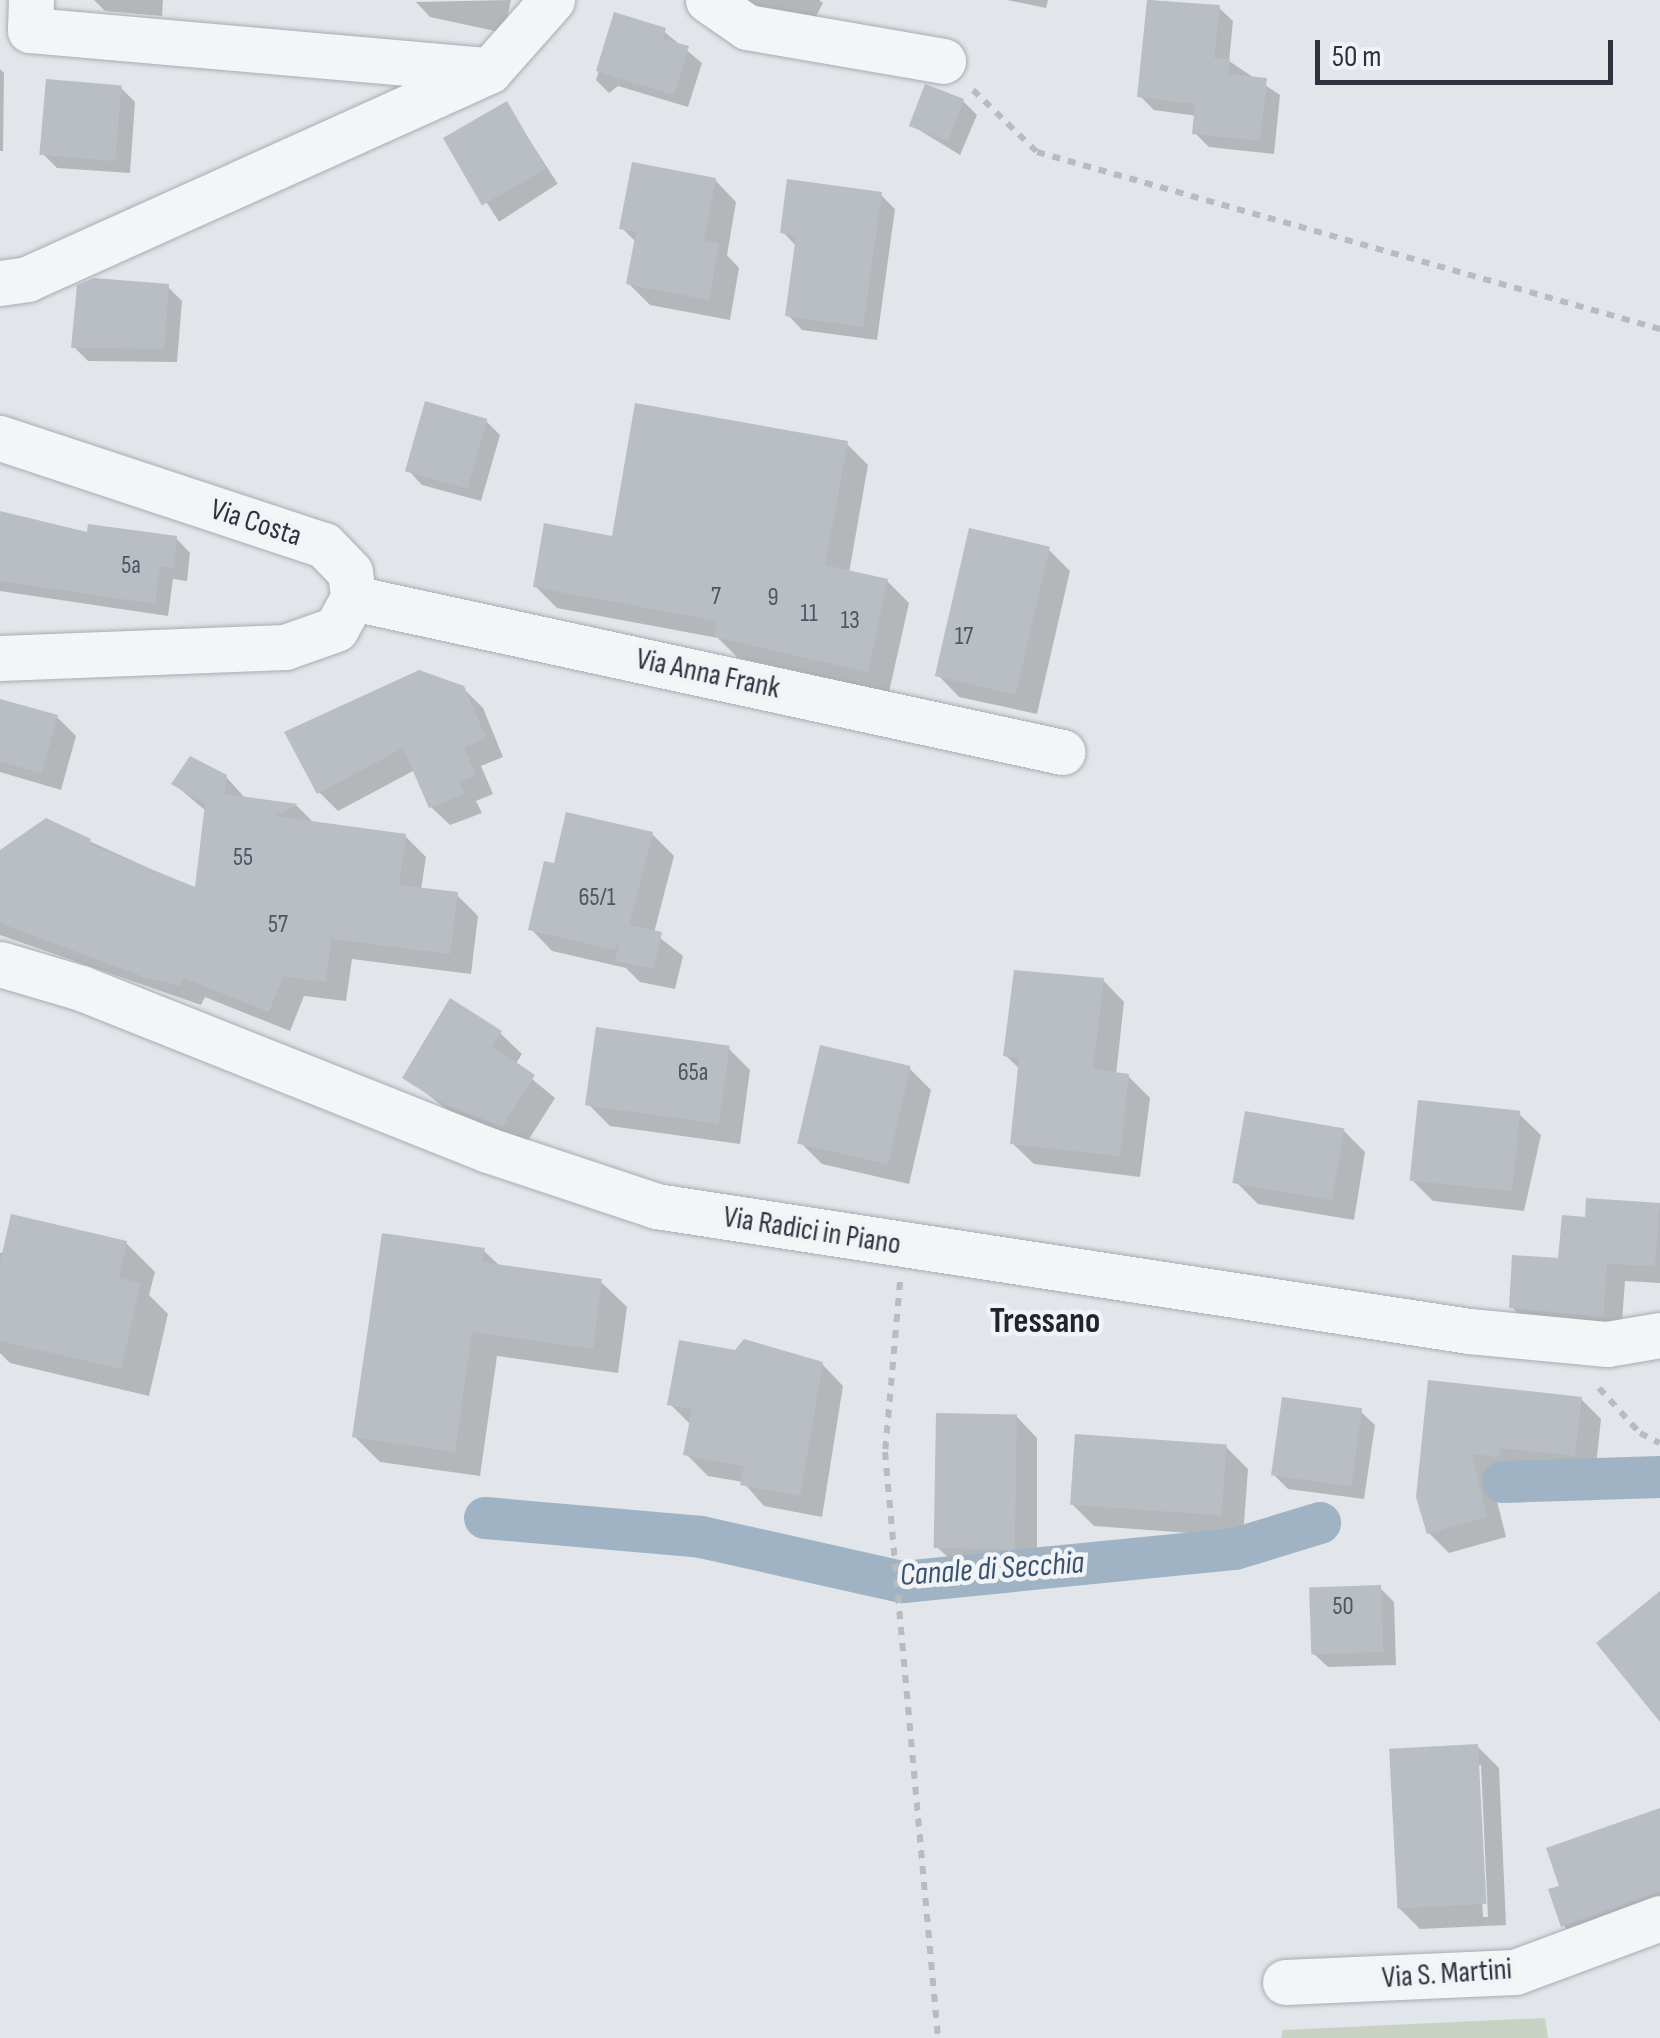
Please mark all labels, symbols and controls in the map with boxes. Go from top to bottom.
scale bar [1320,20,1618,82]
text: 50 m [1332,39,1381,75]
street label: Via Costa [206,491,306,555]
house number: 5a [121,551,141,581]
house number: 7 [711,582,721,612]
house number: 9 [767,583,779,613]
house number: 11 [800,599,818,629]
house number: 13 [840,606,860,636]
house number: 17 [955,622,973,652]
street label: Via Anna Frank [633,641,783,707]
house number: 55 [233,843,253,873]
house number: 65/1 [579,883,615,913]
house number: 57 [268,910,288,940]
house number: 65a [678,1058,708,1088]
street label: Via Radici in Piano [721,1199,903,1263]
district label: Tressano [990,1301,1100,1343]
water label: Canale di Secchia [899,1544,1085,1596]
house number: 50 [1332,1592,1354,1622]
street label: Via S. Martini [1381,1952,1513,1996]

